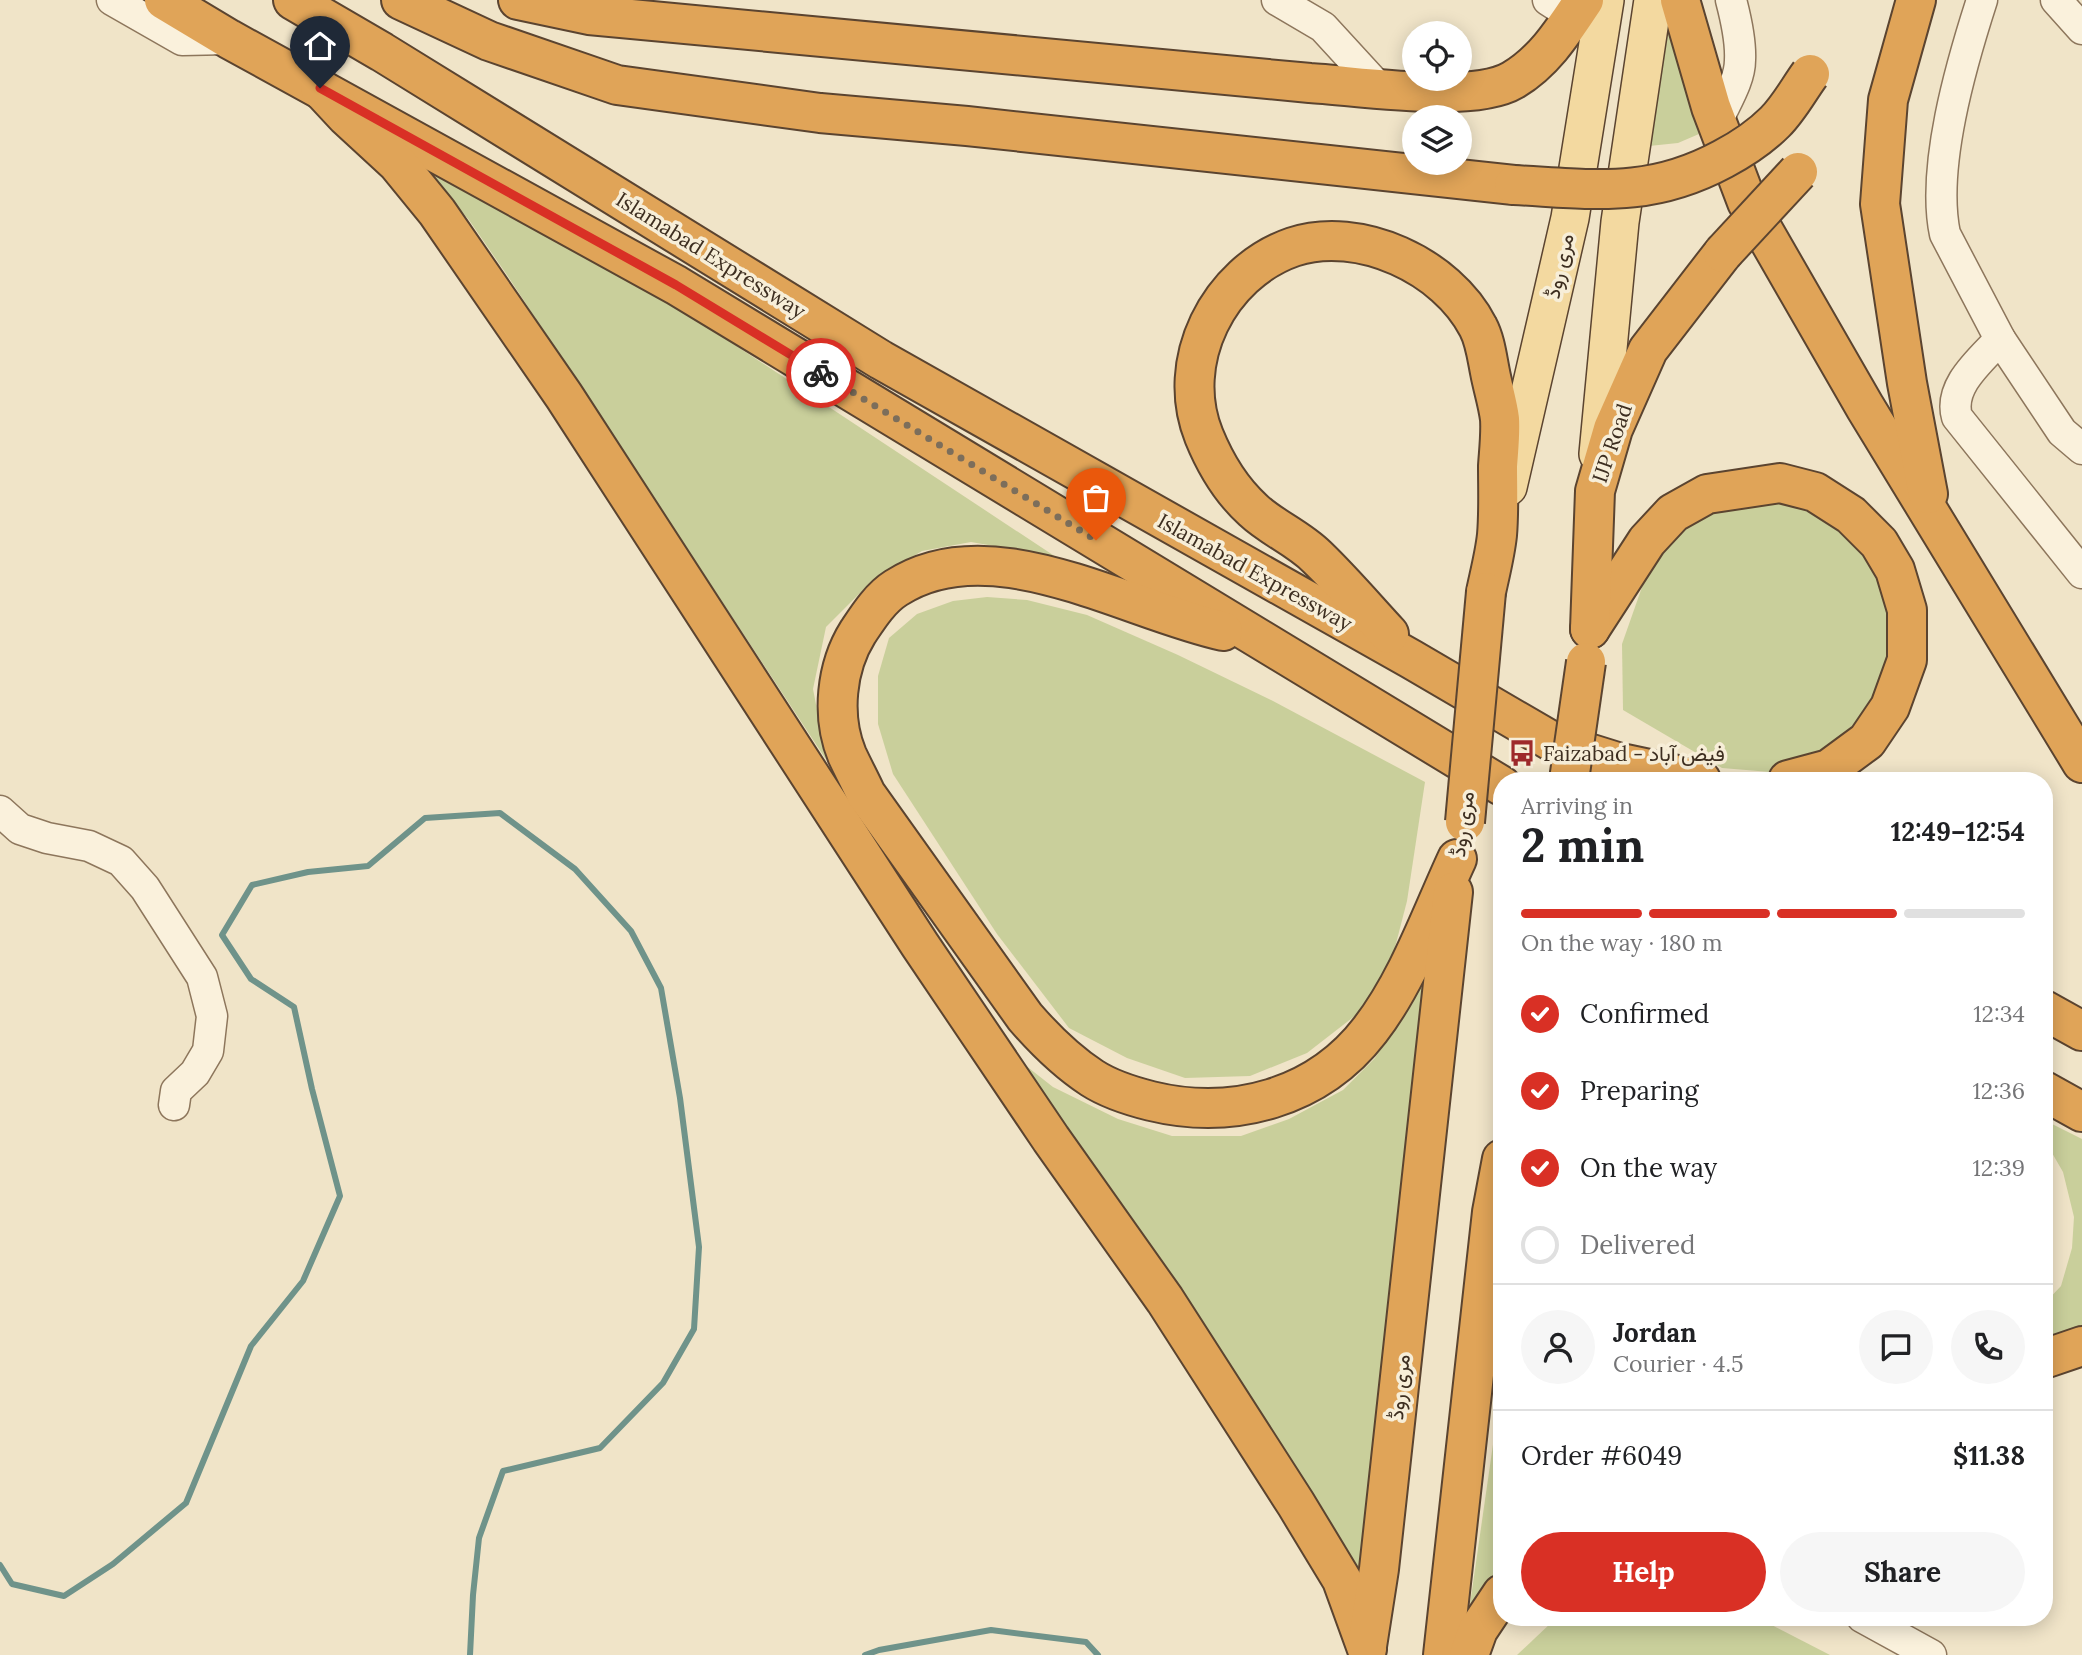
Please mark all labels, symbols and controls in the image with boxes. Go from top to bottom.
pin [290,16,350,88]
map controls [1402,21,1472,175]
button: locate [1402,21,1472,91]
icon: home [301,27,339,65]
button: layers [1402,105,1472,175]
street label: Islamabad Expressway [611,186,811,324]
street label: مری روڈ [1538,231,1580,301]
courier [786,338,856,408]
icon: bike [802,354,840,392]
street label: IJP Road [1586,400,1638,486]
pin [1066,468,1126,540]
icon: bag [1077,479,1115,517]
street label: Islamabad Expressway [1153,507,1357,637]
bus stop icon: Faizabad - فیض آباد [1507,738,1537,768]
place label: Faizabad - فیض آباد [1543,740,1725,767]
street label: مری روڈ [1444,789,1480,859]
text: Arriving in [1521,791,1633,820]
text: 12:49–12:54 [1891,815,2025,848]
text: 2 min [1521,816,1644,875]
text: On the way · 180 m [1521,928,1722,957]
icon: check [1521,995,1559,1033]
text: Confirmed [1580,997,1709,1030]
text: 12:34 [1973,999,2025,1028]
icon: check [1521,1072,1559,1110]
text: Preparing [1580,1074,1699,1107]
text: 12:36 [1972,1076,2025,1105]
icon: check [1521,1149,1559,1187]
text: On the way [1580,1151,1717,1184]
text: 12:39 [1972,1153,2025,1182]
text: Delivered [1580,1228,1696,1261]
button: person [1521,1310,1595,1384]
button: chat [1859,1310,1933,1384]
button: phone [1951,1310,2025,1384]
text: Jordan [1613,1316,1697,1349]
text: Courier · 4.5 [1613,1349,1744,1378]
street label: مری روڈ [1382,1353,1416,1421]
text: Order #6049 [1521,1439,1682,1472]
text: $11.38 [1953,1439,2025,1472]
button: Help [1521,1532,1766,1612]
button: Share [1780,1532,2025,1612]

